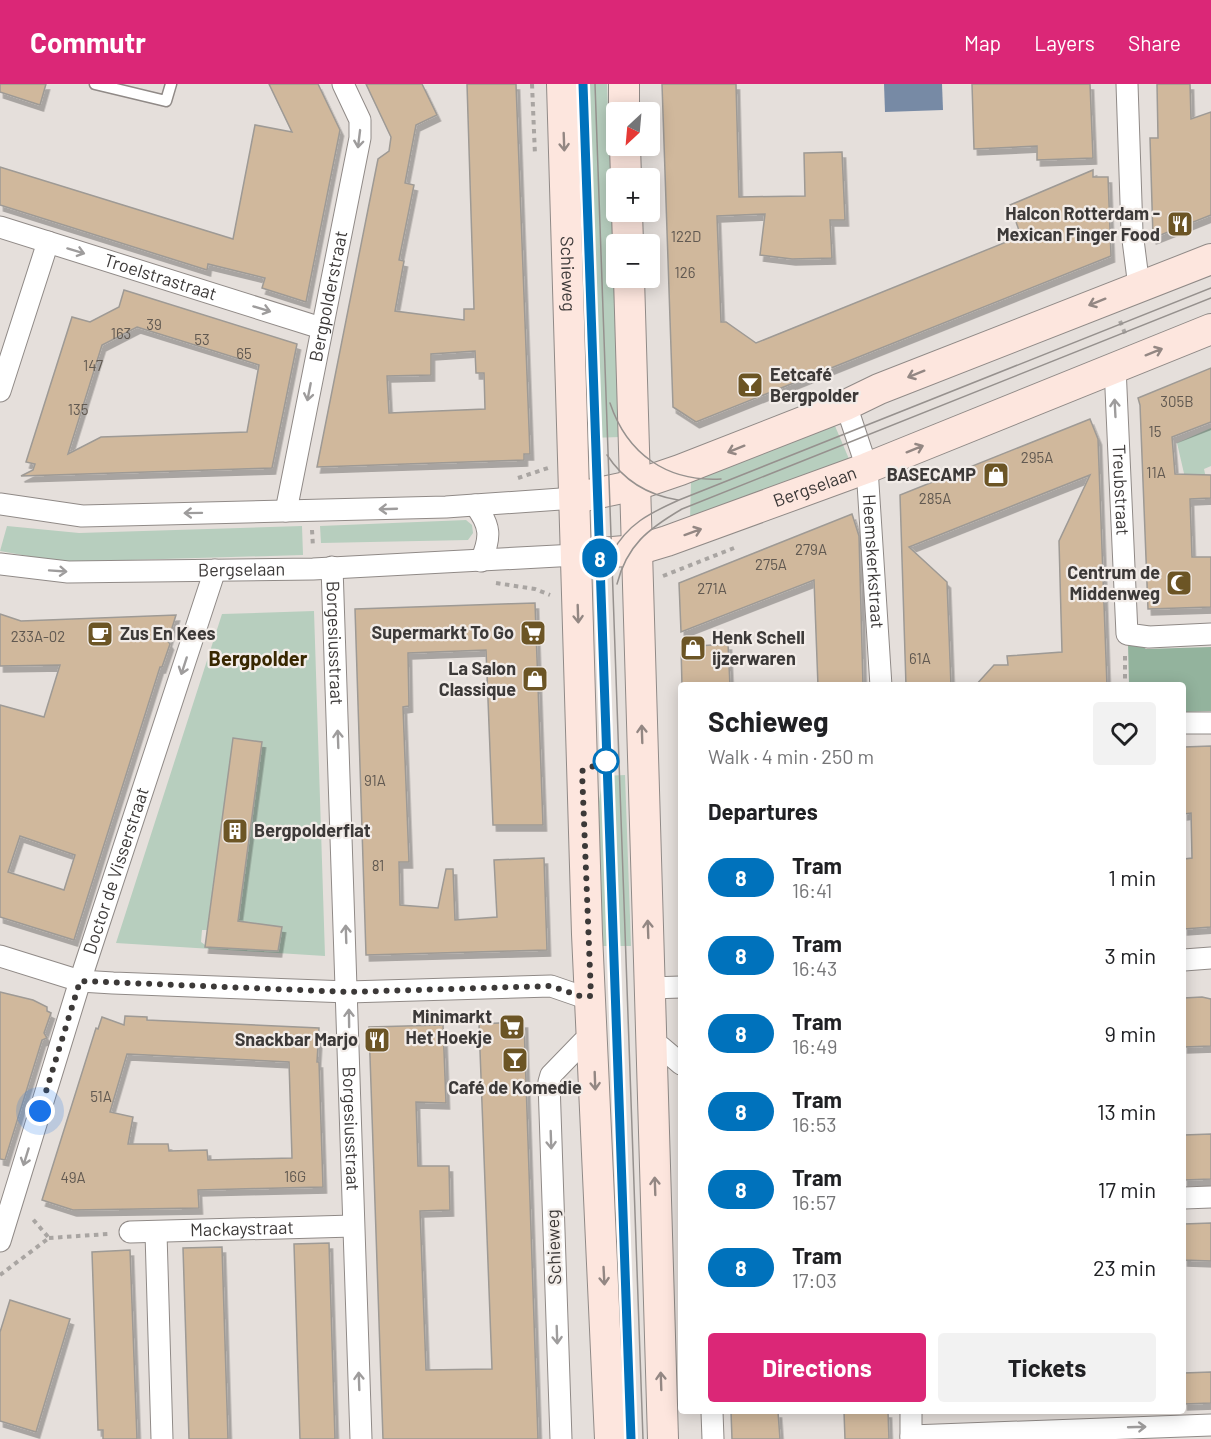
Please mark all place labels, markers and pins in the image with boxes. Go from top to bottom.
place label: Halcon Rotterdam - Mexican Finger Food [997,202,1160,245]
restaurant icon: Halcon Rotterdam - Mexican Finger Food [1165,209,1195,239]
place label: Eetcafé Bergpolder [770,363,859,406]
bar icon: Eetcafé Bergpolder [735,370,765,400]
shop icon: BASECAMP [981,460,1011,490]
place label: BASECAMP [887,463,976,485]
place label: Centrum de Middenweg [1067,561,1160,604]
mosque icon: Centrum de Middenweg [1164,568,1194,598]
supermarket icon: Supermarkt To Go [518,618,548,648]
cafe icon: Zus En Kees [85,619,115,649]
place label: Supermarkt To Go [371,621,514,643]
place label: Zus En Kees [120,622,216,644]
place label: Henk Schell ijzerwaren [712,626,805,669]
shop icon: Henk Schell ijzerwaren [678,633,708,663]
place label: La Salon Classique [439,657,516,700]
shop icon: La Salon Classique [520,664,550,694]
unlabelled marker [593,748,619,774]
building icon: Bergpolderflat [220,816,250,846]
place label: Bergpolderflat [254,819,371,841]
place label: Minimarkt Het Hoekje [405,1005,492,1048]
supermarket icon: Minimarkt Het Hoekje [497,1012,527,1042]
restaurant icon: Snackbar Marjo [362,1025,392,1055]
place label: Snackbar Marjo [235,1028,358,1050]
bar icon: Café de Komedie [500,1045,530,1075]
place label: Café de Komedie [448,1076,582,1098]

